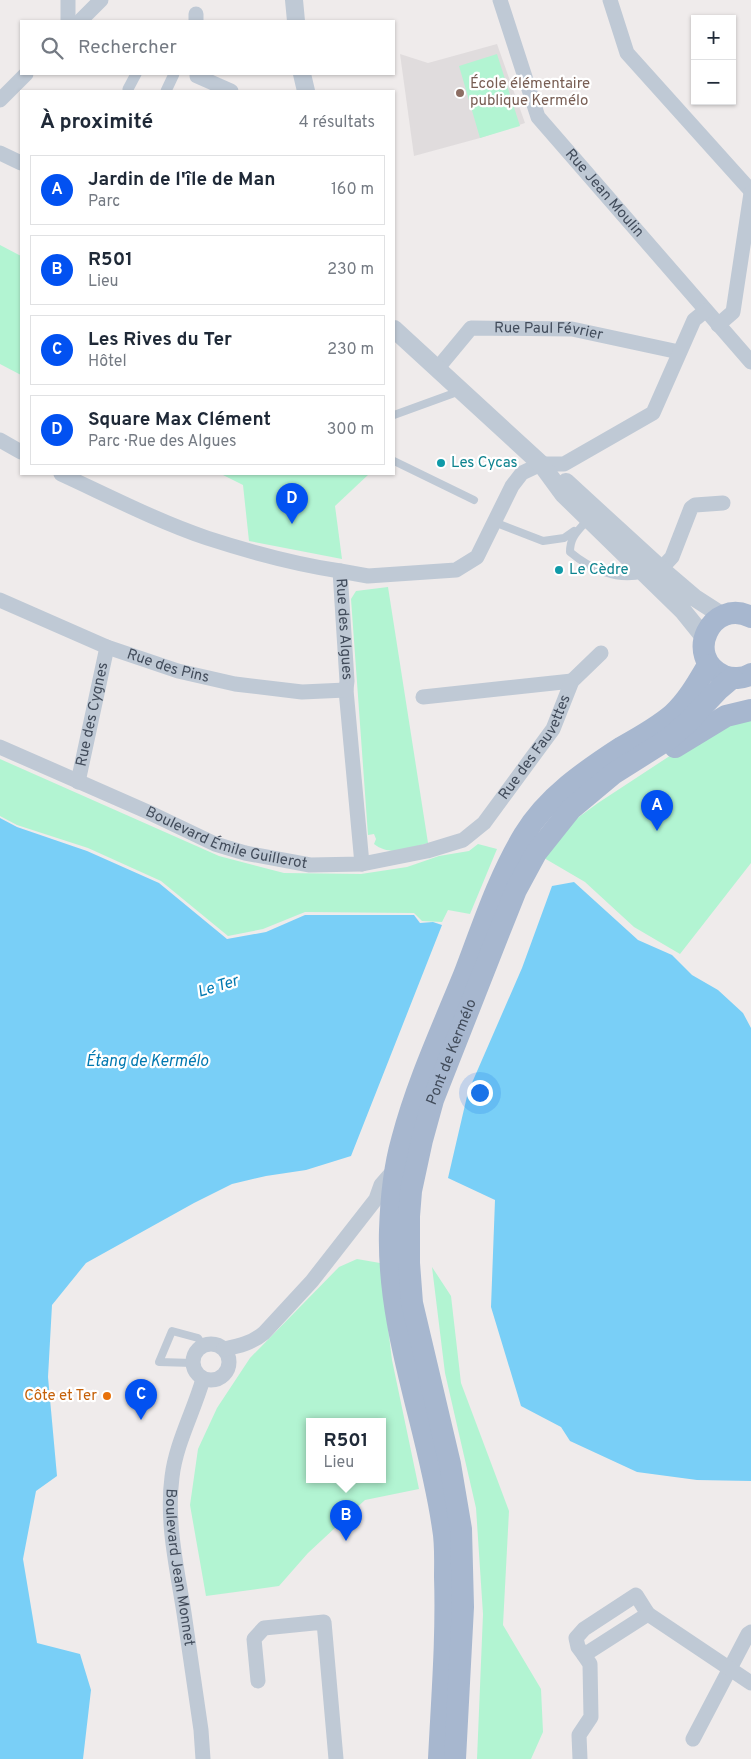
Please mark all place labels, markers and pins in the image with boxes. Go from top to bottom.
place label: École élémentaire publique Kermélo [470,74,590,111]
marker: École élémentaire publique Kermélo [454,87,466,99]
place label: Les Cycas [451,454,518,473]
marker: Les Cycas [435,457,447,469]
pin: D [276,483,308,524]
place label: Le Cèdre [569,561,629,580]
marker: Le Cèdre [553,564,565,576]
pin: A [641,790,673,831]
pin: C [125,1379,157,1420]
place label: Côte et Ter [24,1387,97,1406]
marker: Côte et Ter [101,1390,113,1402]
pin: B [330,1500,362,1541]

